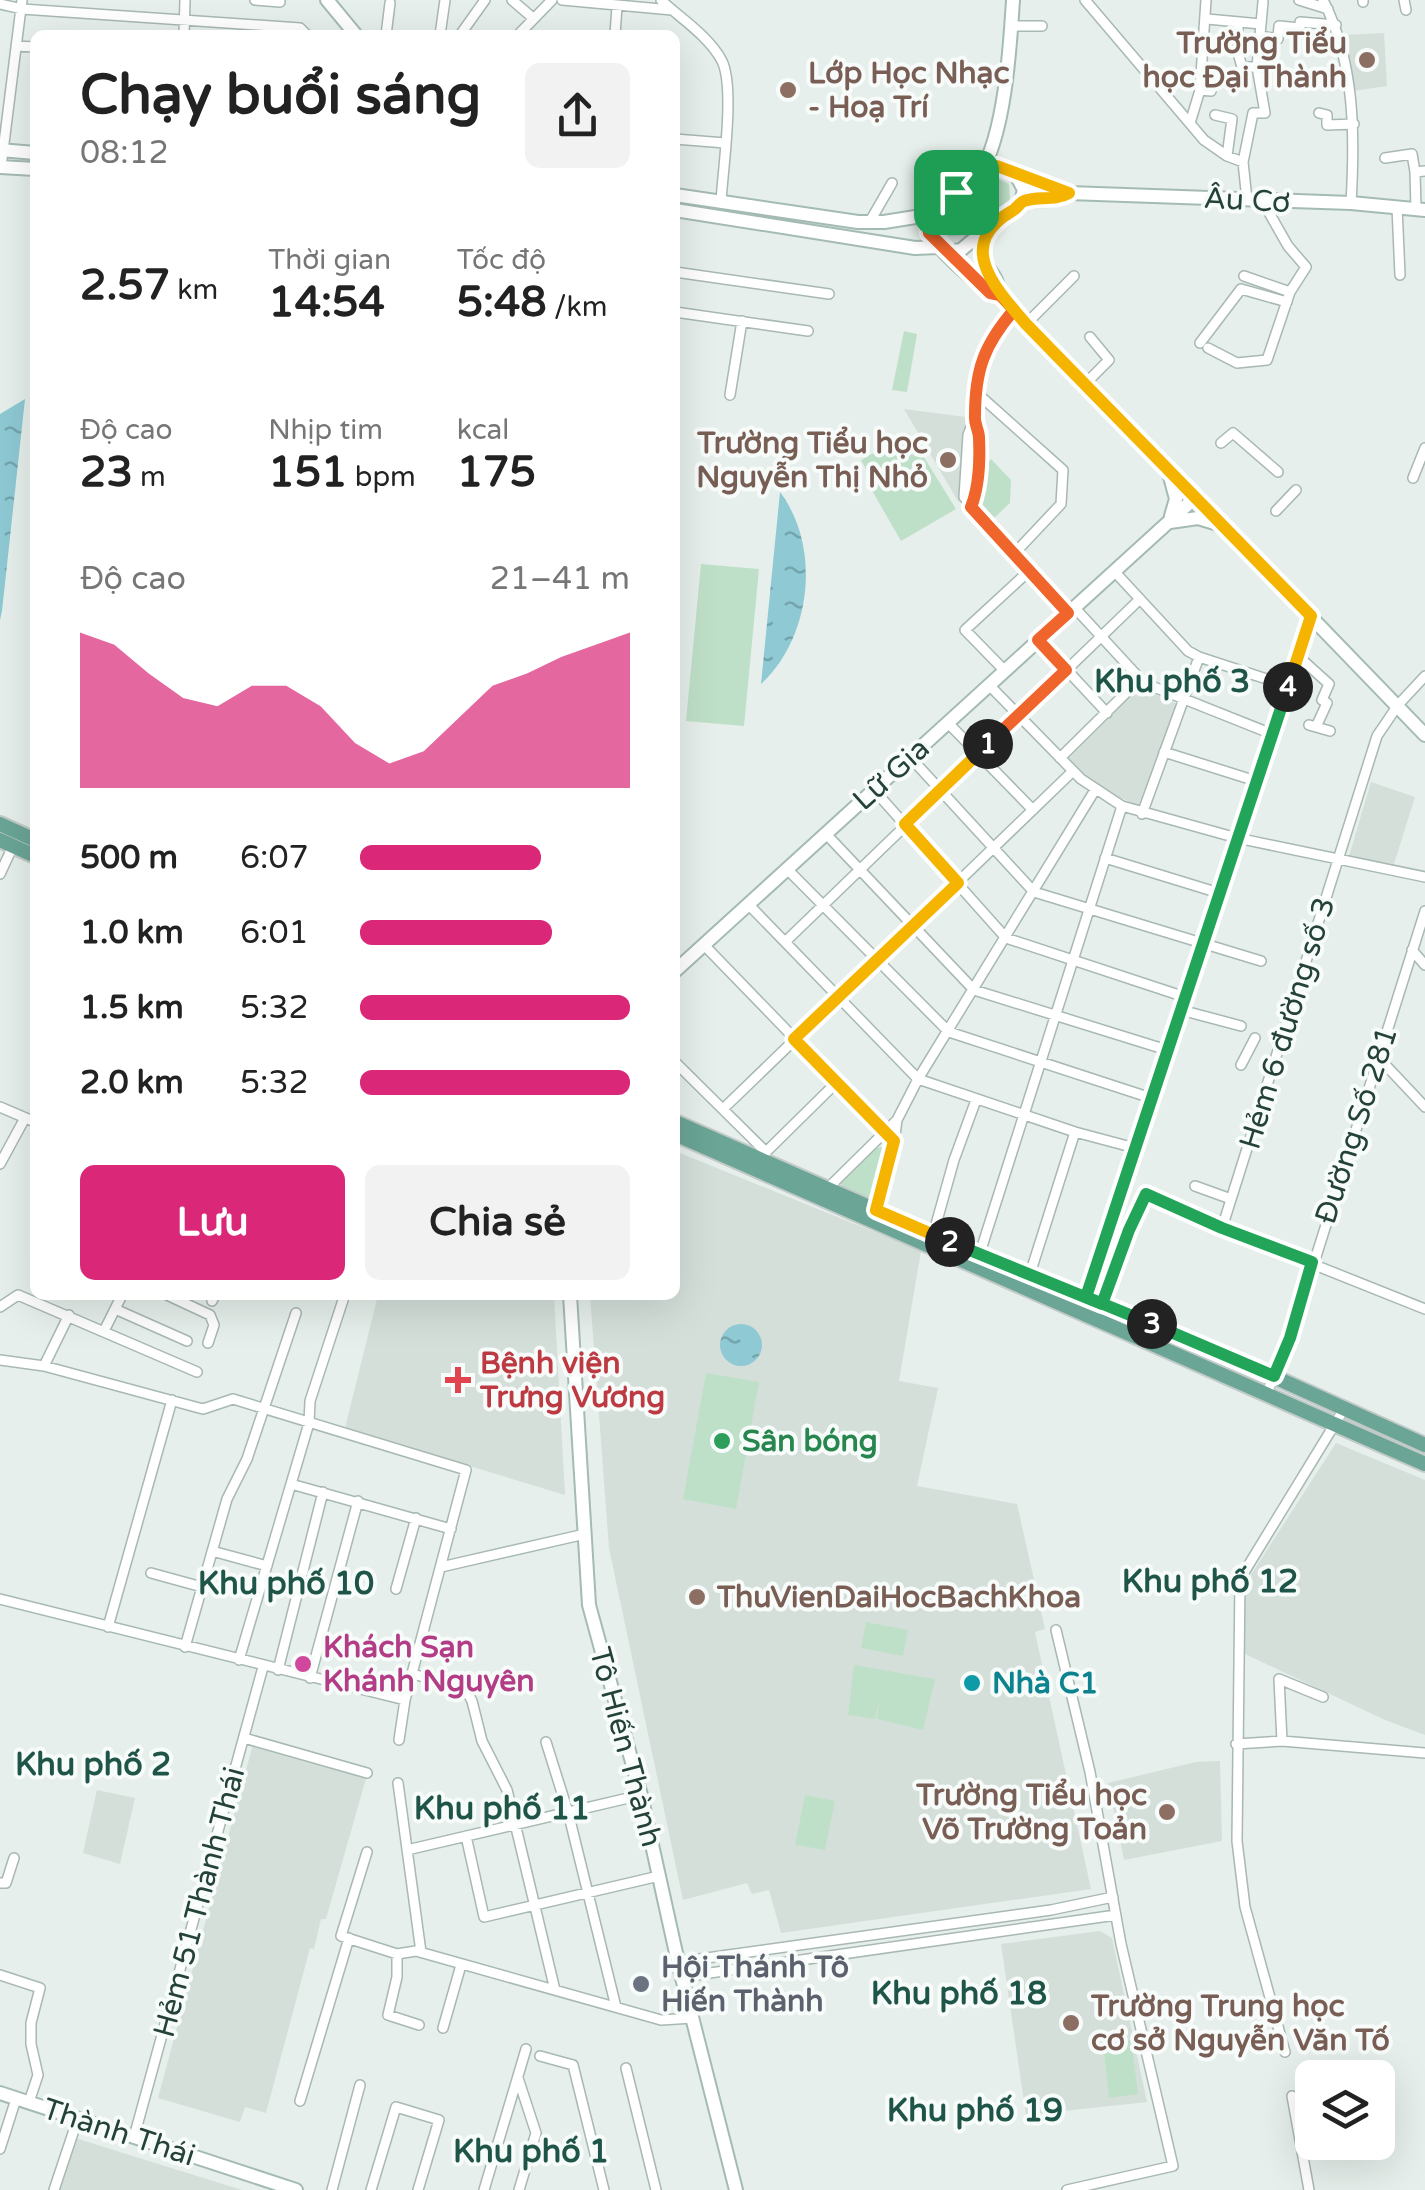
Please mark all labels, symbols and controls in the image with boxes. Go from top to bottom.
place label: Trường Tiểu học Đại Thành [1142,25,1347,96]
marker: Trường Tiểu học Đại Thành [1356,49,1378,71]
place label: Lớp Học Nhạc - Hoạ Trí [808,55,1009,126]
text: Chạy buổi sáng [80,63,481,129]
button: share [525,63,630,168]
marker: Lớp Học Nhạc - Hoạ Trí [777,79,799,101]
text: 08:12 [80,134,169,172]
pin [914,150,999,235]
icon: arrive [929,165,984,220]
street label: Âu Cơ [1203,180,1291,221]
text: Thời gian [268,243,391,277]
text: Tốc độ [457,243,546,277]
text: 2.57 [80,260,170,311]
text: km [170,273,218,307]
text: 14:54 [268,277,385,328]
text: 5:48 [457,277,547,328]
text: /km [547,290,607,324]
text: Độ cao [80,413,173,447]
text: Nhịp tim [268,413,383,447]
text: kcal [457,413,509,447]
place label: Trường Tiểu học Nguyễn Thị Nhỏ [696,425,928,496]
text: 23 [80,447,133,498]
text: 151 [268,447,347,498]
text: 175 [457,447,536,498]
marker: Trường Tiểu học Nguyễn Thị Nhỏ [937,449,959,471]
text: m [133,460,166,494]
text: bpm [347,460,416,494]
text: Độ cao [80,560,186,598]
text: 21–41 m [490,560,630,598]
pin: 4 [1263,662,1313,712]
district label: Khu phố 3 [1094,663,1250,701]
text: 4 [1279,670,1297,704]
pin: 1 [963,719,1013,769]
text: 1 [979,727,997,761]
street label: Lữ Gia [845,730,937,818]
text: 500 m [80,839,178,877]
text: 6:07 [240,839,309,877]
street label: Hẻm 6 đường số 3 [1232,893,1343,1154]
text: 1.0 km [80,914,184,952]
text: 6:01 [240,914,309,952]
text: 1.5 km [80,989,184,1027]
text: 5:32 [240,989,309,1027]
street label: Đường Số 281 [1307,1022,1406,1228]
text: 2.0 km [80,1064,184,1102]
text: 5:32 [240,1064,309,1102]
button: Lưu [80,1165,345,1280]
button: Chia sẻ [365,1165,630,1280]
pin: 2 [925,1217,975,1267]
text: 2 [941,1225,959,1259]
pin: 3 [1127,1299,1177,1349]
text: 3 [1143,1307,1161,1341]
place label: Bệnh viện Trưng Vương [479,1345,665,1416]
marker: Bệnh viện Trưng Vương [445,1367,471,1393]
place label: Sân bóng [742,1423,878,1460]
marker: Sân bóng [711,1430,733,1452]
district label: Khu phố 12 [1122,1563,1298,1601]
district label: Khu phố 10 [198,1565,374,1603]
place label: ThuVienDaiHocBachKhoa [716,1579,1081,1616]
marker: ThuVienDaiHocBachKhoa [686,1586,708,1608]
place label: Khách Sạn Khánh Nguyên [323,1629,535,1700]
street label: Tô Hiến Thành [581,1643,670,1851]
marker: Khách Sạn Khánh Nguyên [292,1653,314,1675]
place label: Nhà C1 [992,1665,1098,1702]
marker: Nhà C1 [961,1672,983,1694]
district label: Khu phố 2 [15,1746,171,1784]
street label: Hẻm 51 Thành Thái [146,1763,253,2041]
place label: Trường Tiểu học Võ Trường Toản [915,1777,1147,1848]
district label: Khu phố 11 [414,1790,590,1828]
marker: Trường Tiểu học Võ Trường Toản [1156,1801,1178,1823]
place label: Hội Thánh Tô Hiến Thành [661,1949,849,2020]
marker: Hội Thánh Tô Hiến Thành [630,1973,652,1995]
district label: Khu phố 18 [871,1975,1047,2013]
place label: Trường Trung học cơ sở Nguyễn Văn Tố [1090,1988,1390,2059]
marker: Trường Trung học cơ sở Nguyễn Văn Tố [1060,2012,1082,2034]
map controls [1295,2060,1395,2160]
button: layers [1295,2060,1395,2160]
street label: Thành Thái [38,2090,200,2175]
district label: Khu phố 19 [887,2092,1063,2130]
district label: Khu phố 1 [453,2133,609,2171]

